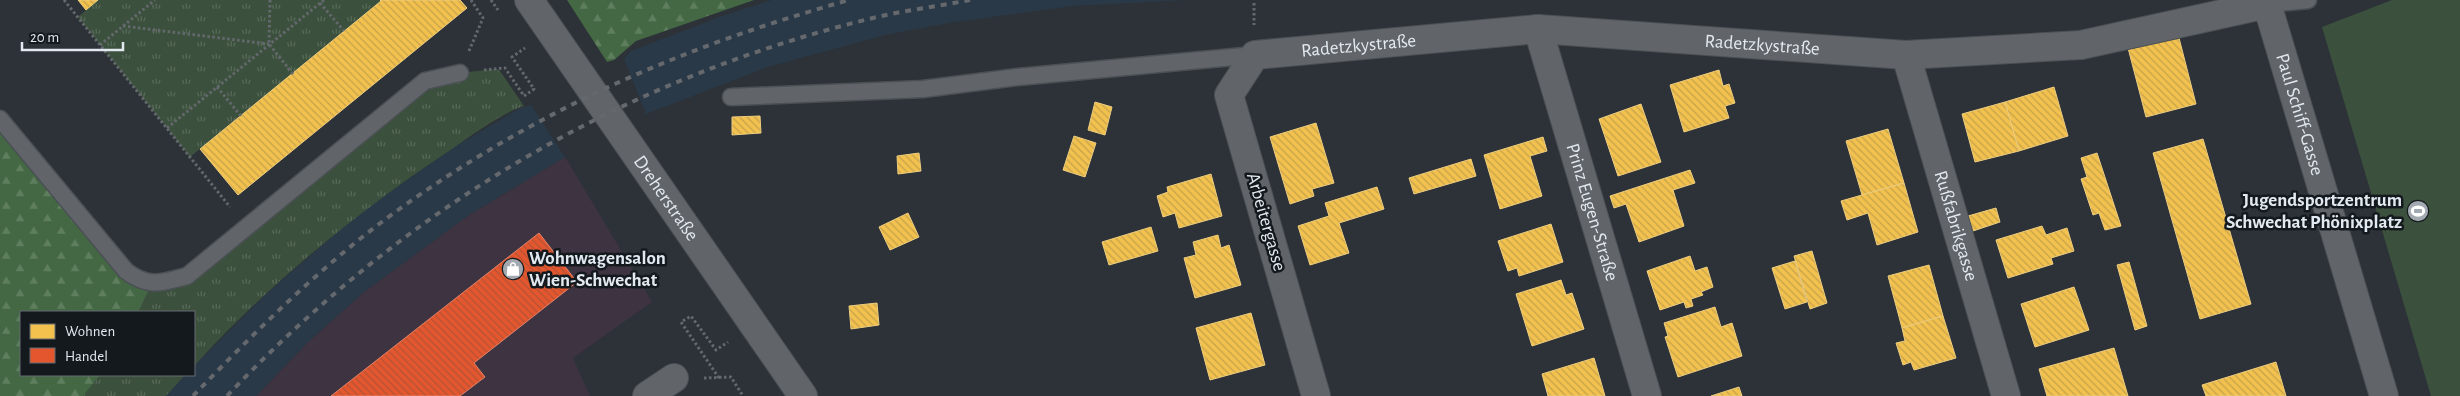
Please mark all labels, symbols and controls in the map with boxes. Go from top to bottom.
scale bar [22,20,124,52]
text: 20 m [30,30,59,45]
street label: Radetzkystraße [1300,31,1417,60]
street label: Radetzkystraße [1704,31,1820,58]
street label: Paul Schiff-Gasse [2273,51,2327,178]
street label: Prinz Eugen-Straße [1563,141,1622,283]
street label: Dreherstraße [630,152,702,244]
street label: Rußfabrikgasse [1931,168,1981,283]
street label: Arbeitergasse [1243,171,1289,273]
place label: Jugendsportzentrum Schwechat Phönixplatz [2226,191,2402,232]
sports icon: Jugendsportzentrum Schwechat Phönixplatz [2406,199,2430,223]
place label: Wohnwagensalon Wien-Schwechat [529,249,666,290]
shop icon: Wohnwagensalon Wien-Schwechat [501,257,525,281]
legend [20,311,195,376]
text: Wohnen [65,324,115,339]
text: Handel [65,349,108,364]

